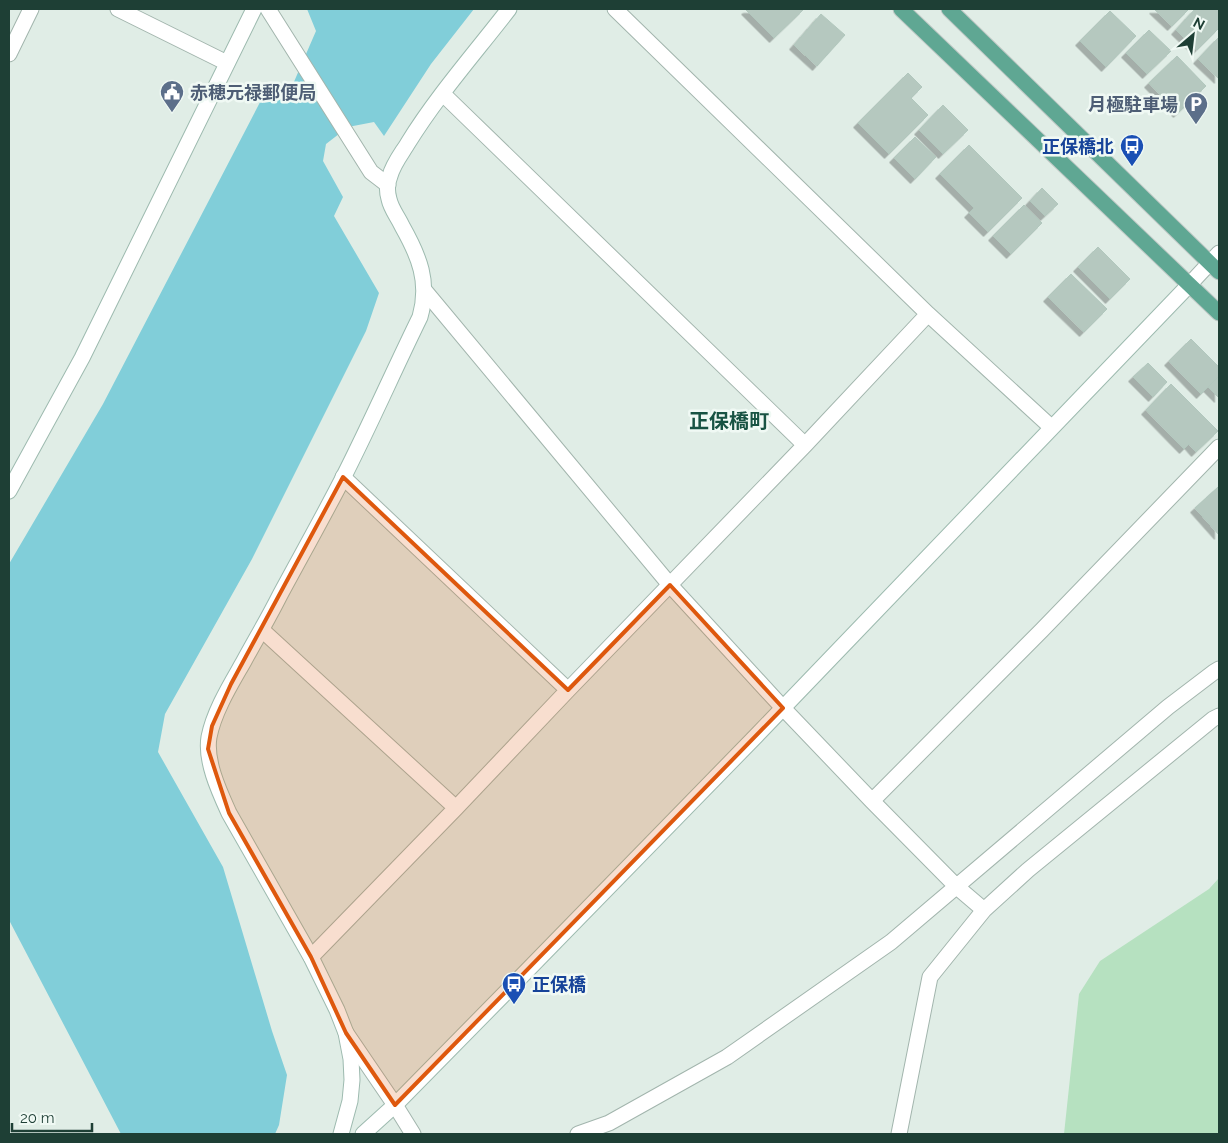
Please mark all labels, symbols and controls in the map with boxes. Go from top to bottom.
north arrow [1168,10,1218,60]
text: N [1191,14,1208,33]
public building icon: 赤穂元禄郵便局 [159,79,185,113]
place label: 赤穂元禄郵便局 [190,82,316,103]
parking icon: 月極駐車場 [1183,91,1209,125]
place label: 月極駐車場 [1088,94,1178,115]
bus stop icon: 正保橋北 [1119,133,1145,167]
place label: 正保橋北 [1042,136,1114,157]
district label: 正保橋町 [689,409,769,433]
bus stop icon: 正保橋 [501,971,527,1005]
place label: 正保橋 [532,974,586,995]
scale bar [12,1100,92,1132]
text: 20 m [20,1109,55,1127]

